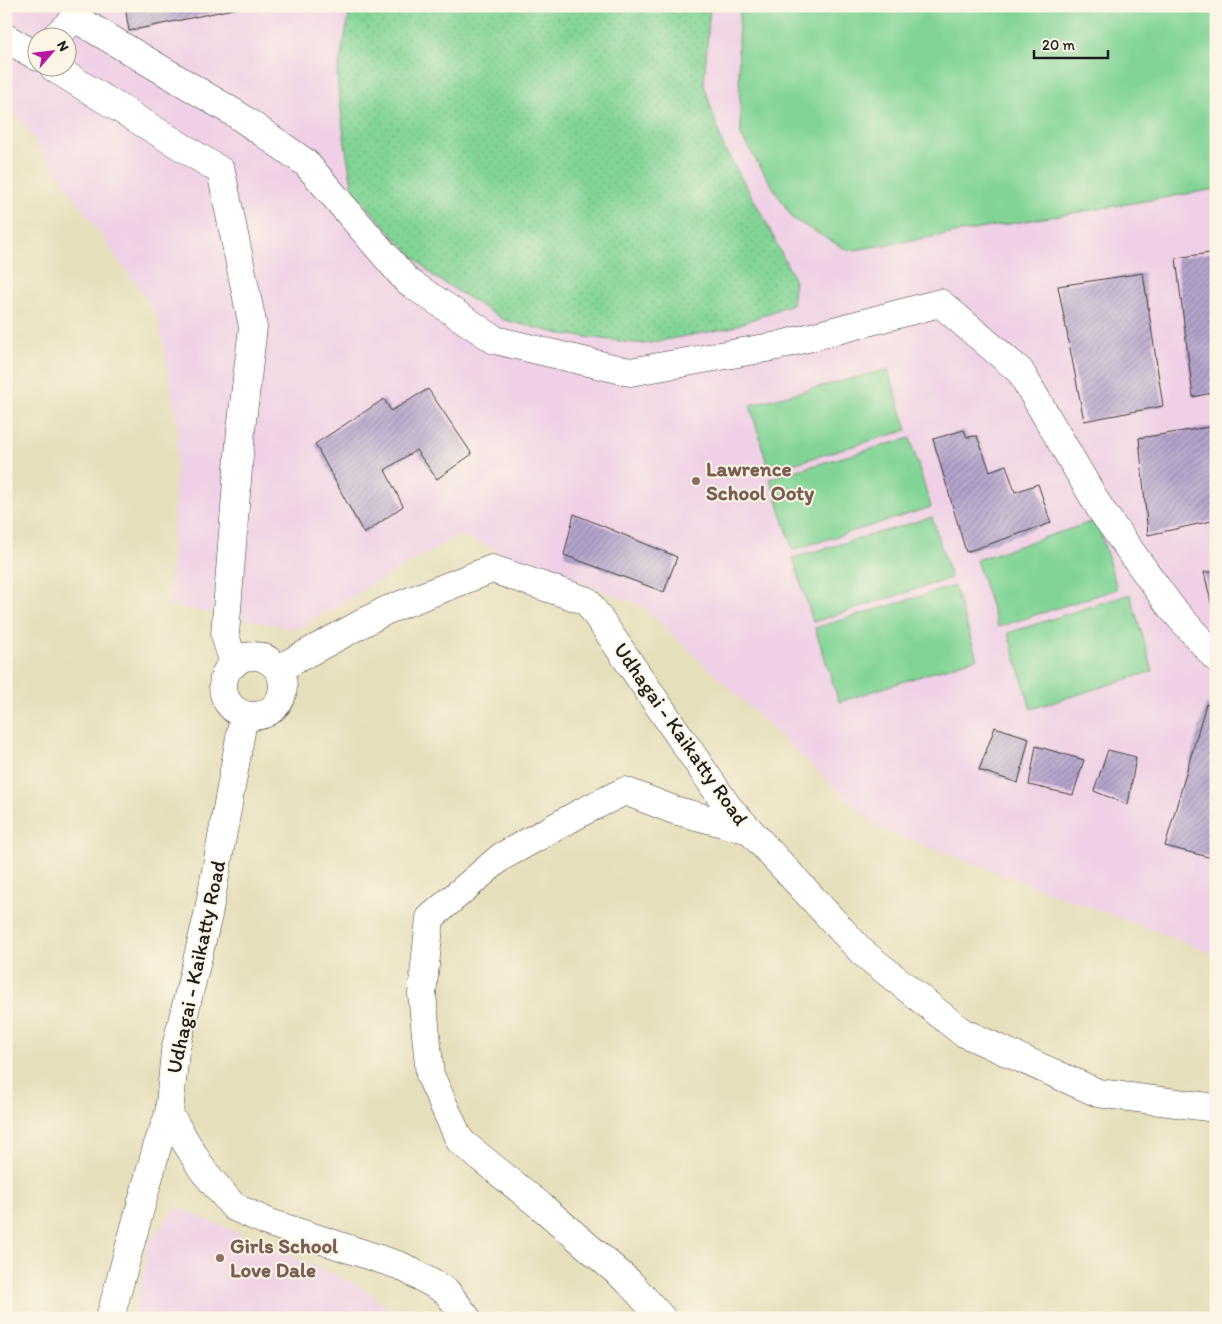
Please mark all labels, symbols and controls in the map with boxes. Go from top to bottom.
north arrow [28,28,78,78]
scale bar [1034,28,1108,60]
text: 20 m [1042,36,1076,54]
text: N [53,38,73,54]
place label: Lawrence School Ooty [706,456,814,506]
marker: Lawrence School Ooty [690,475,702,487]
street label: Udhagai - Kaikatty Road [609,637,754,830]
street label: Udhagai - Kaikatty Road [161,857,230,1076]
place label: Girls School Love Dale [230,1233,339,1282]
marker: Girls School Love Dale [214,1252,226,1264]

